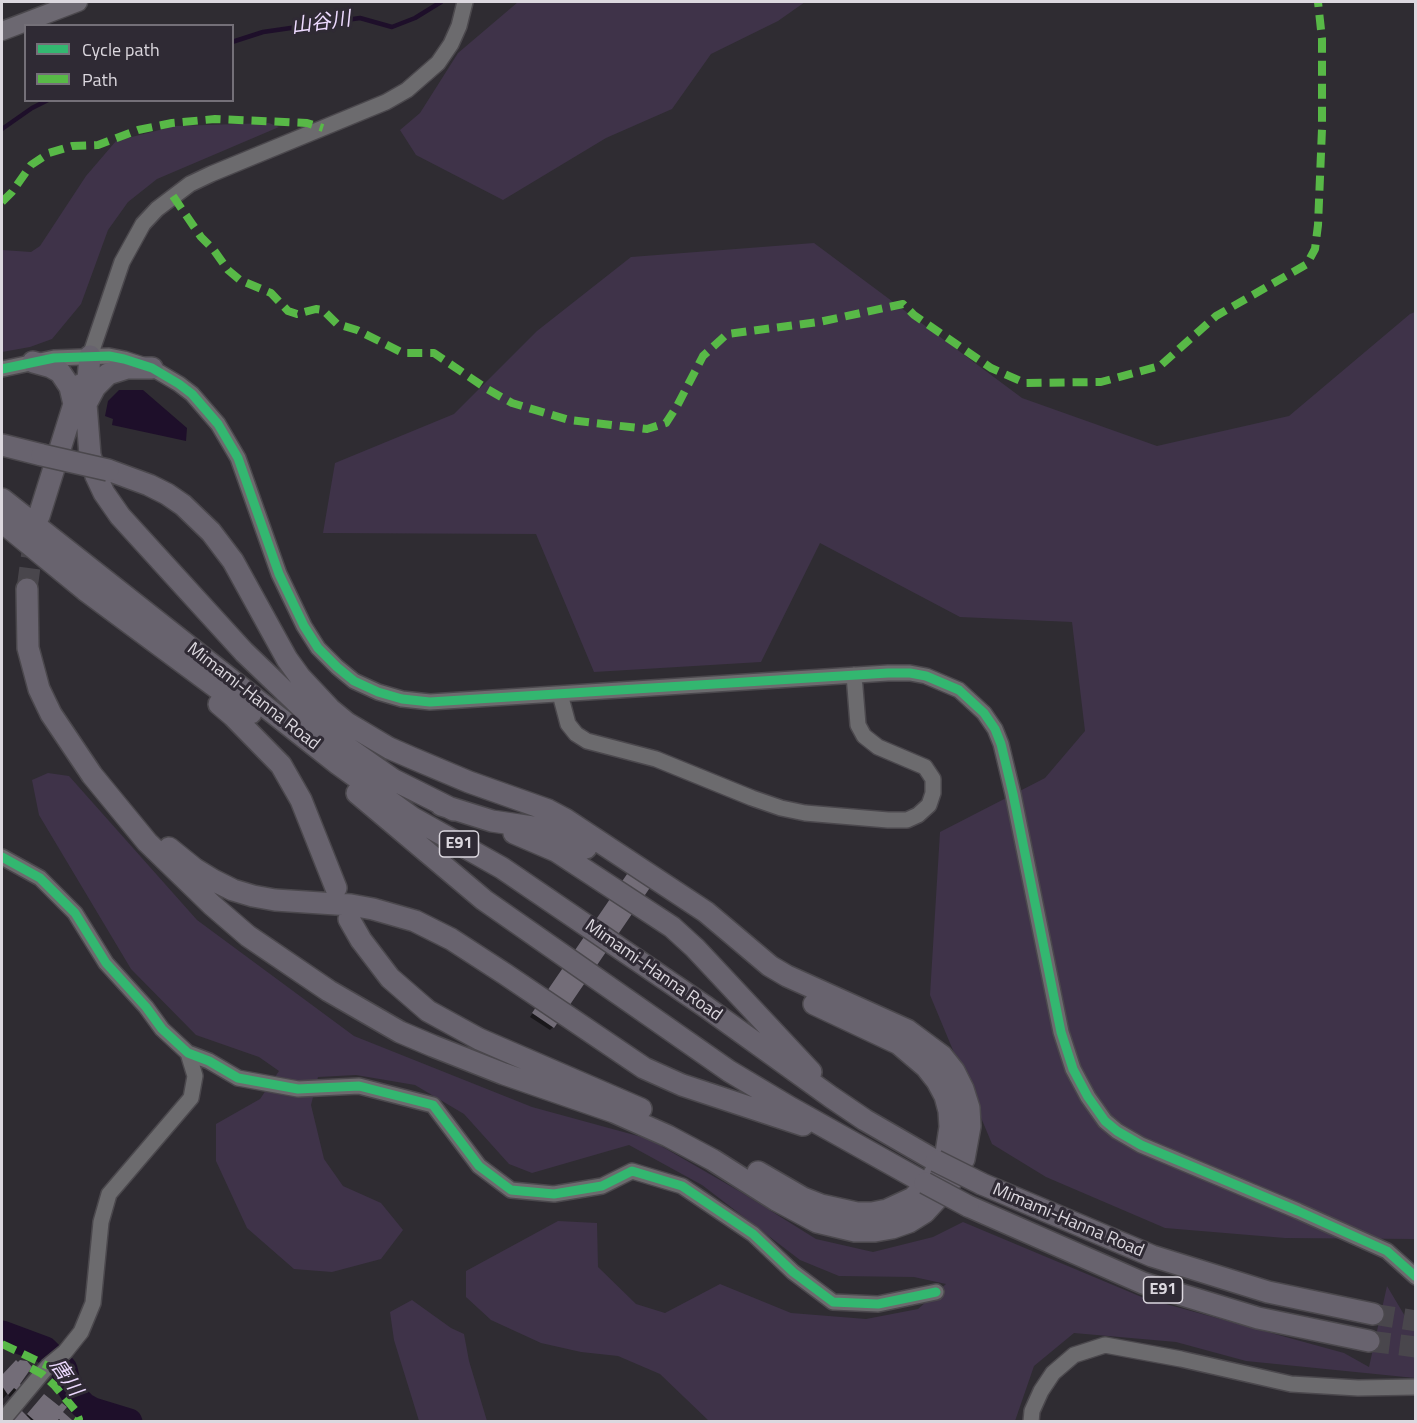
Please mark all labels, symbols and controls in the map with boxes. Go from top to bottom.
water label: 山谷川 [290,8,352,40]
legend [24,24,234,102]
text: Cycle path [82,36,160,63]
text: Path [82,66,118,93]
street label: Mimami-Hanna Road [182,638,324,756]
road number: E91 [440,831,478,857]
street label: Mimami-Hanna Road [580,916,726,1026]
street label: Mimami-Hanna Road [989,1179,1147,1263]
road number: E91 [1144,1277,1182,1303]
water label: 唐川 [44,1355,86,1401]

